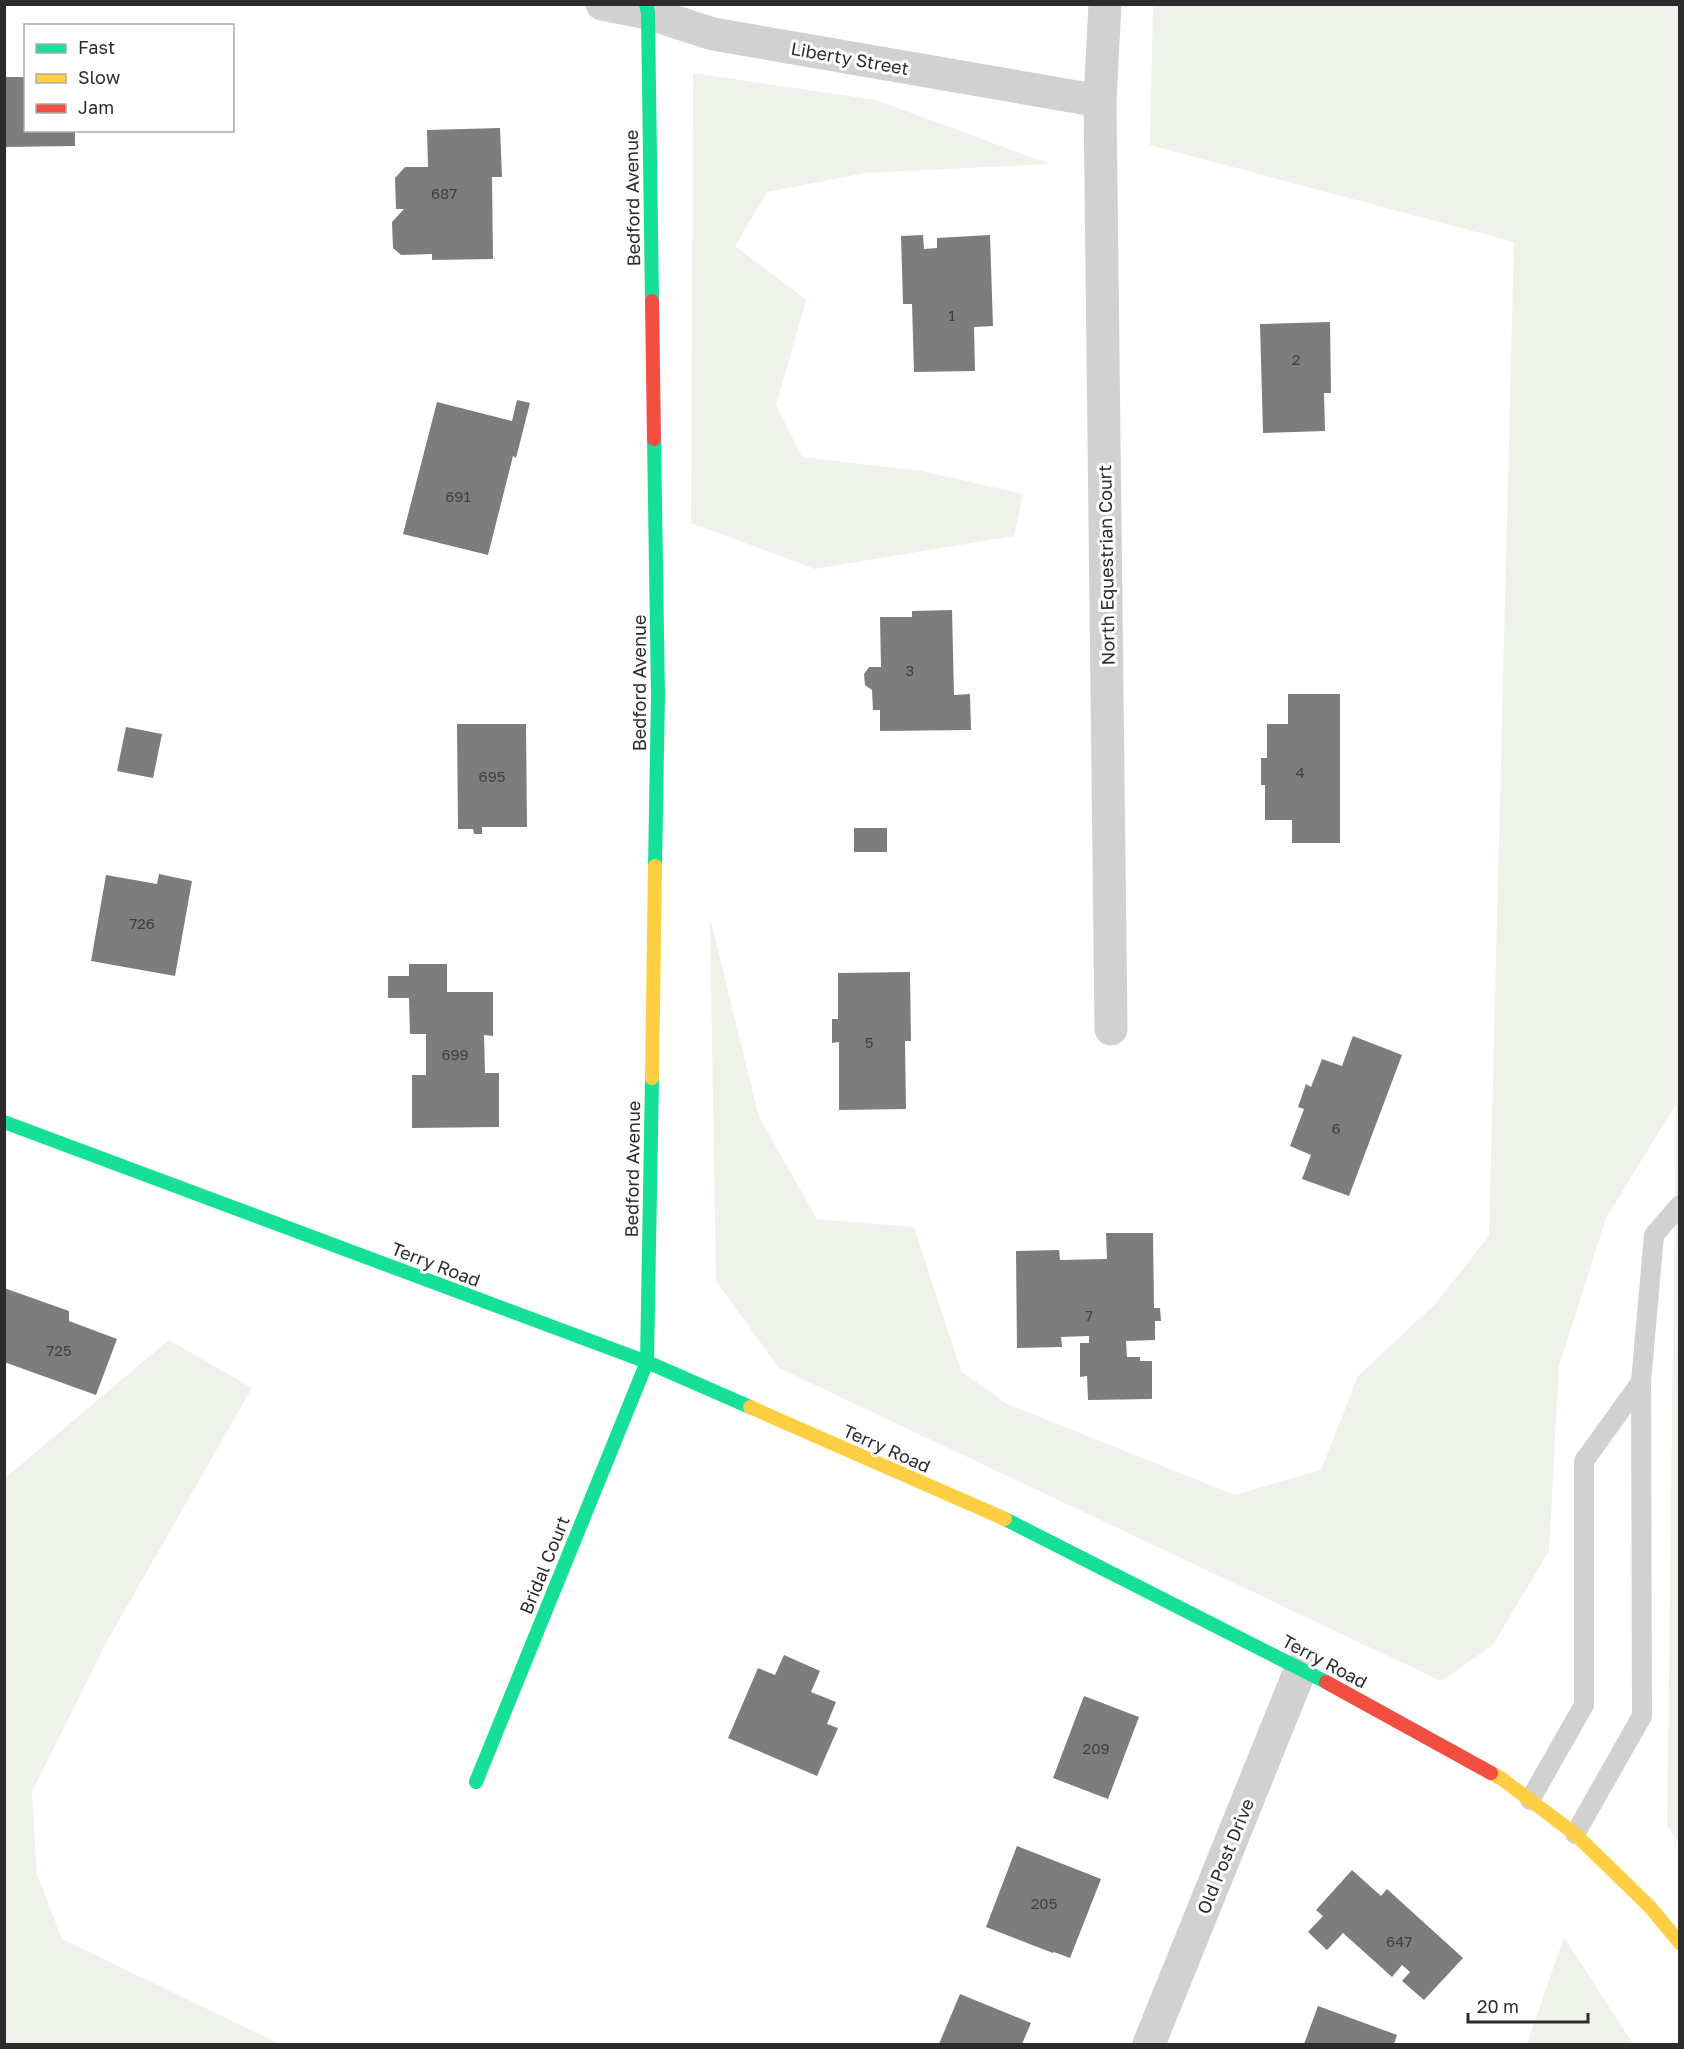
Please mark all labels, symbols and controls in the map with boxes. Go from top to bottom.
legend [24,24,234,132]
text: Fast [78,36,115,58]
street label: Liberty Street [789,37,911,79]
text: Slow [78,66,121,88]
text: Jam [78,96,114,118]
street label: Bedford Avenue [620,129,644,267]
house number: 687 [431,184,457,202]
house number: 1 [948,306,956,324]
house number: 2 [1292,350,1300,368]
street label: North Equestrian Court [1093,464,1119,666]
house number: 691 [445,487,471,505]
street label: Bedford Avenue [628,615,650,751]
house number: 3 [906,661,914,679]
house number: 4 [1295,763,1305,781]
house number: 695 [479,767,505,785]
house number: 726 [129,914,155,932]
house number: 5 [865,1033,873,1051]
house number: 699 [441,1045,469,1063]
street label: Bedford Avenue [620,1100,644,1238]
house number: 6 [1331,1119,1341,1137]
street label: Terry Road [389,1237,483,1291]
house number: 7 [1085,1306,1093,1324]
house number: 725 [46,1341,72,1359]
street label: Terry Road [840,1419,934,1477]
street label: Bridal Court [514,1513,574,1617]
street label: Terry Road [1279,1629,1371,1693]
house number: 209 [1082,1739,1110,1757]
street label: Old Post Drive [1192,1795,1258,1917]
house number: 205 [1031,1894,1057,1912]
house number: 647 [1386,1932,1412,1950]
scale bar [1468,1986,1588,2024]
text: 20 m [1477,1995,1519,2017]

